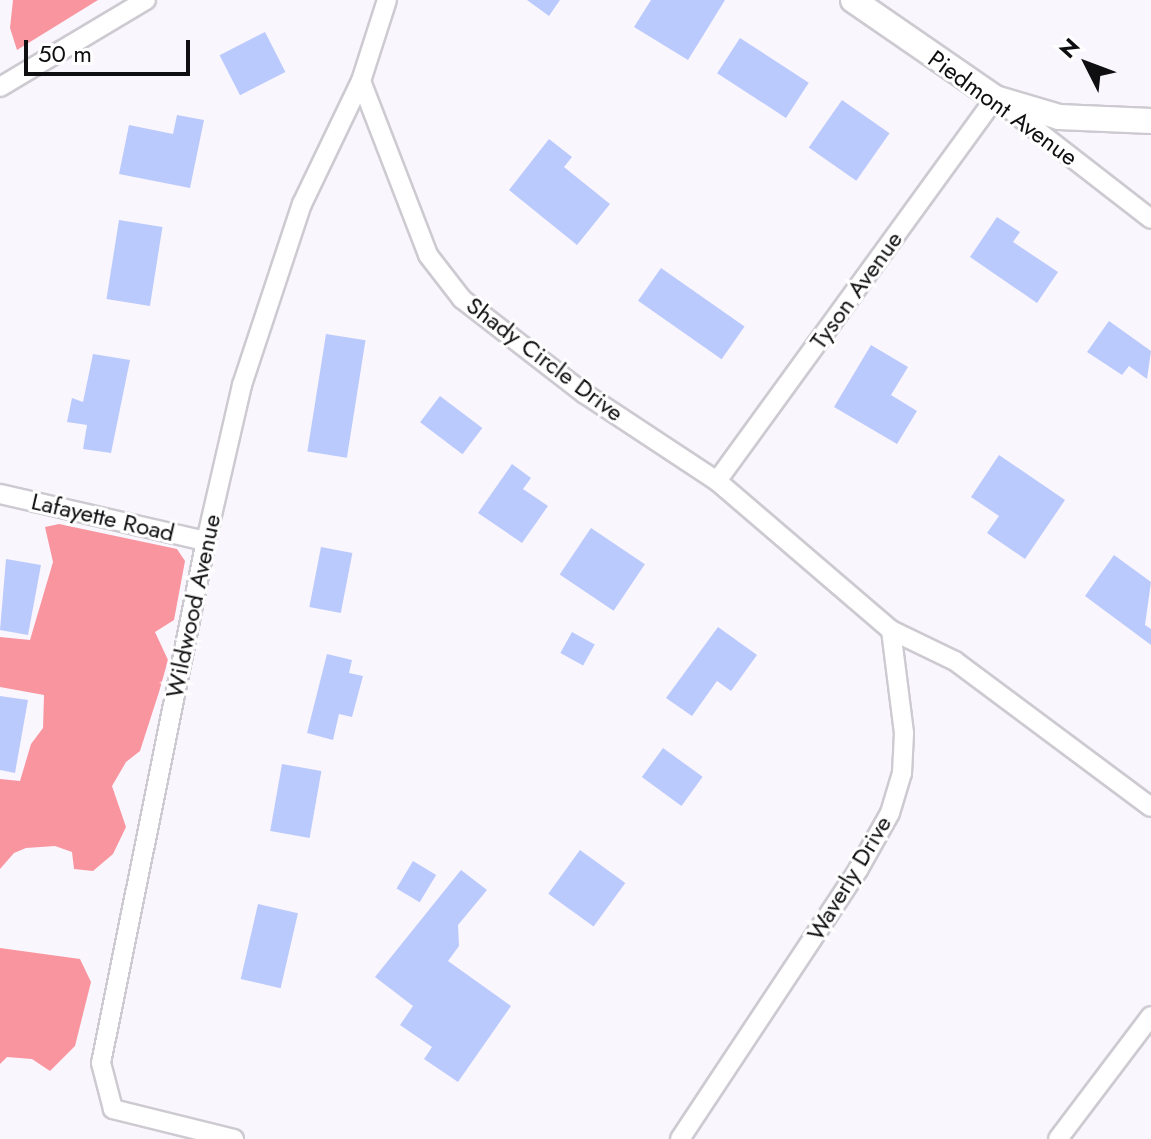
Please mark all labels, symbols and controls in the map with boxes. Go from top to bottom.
scale bar [28,24,194,74]
north arrow [1047,24,1127,104]
text: N [1051,31,1087,65]
text: 50 m [38,36,92,71]
street label: Piedmont Avenue [923,44,1083,172]
street label: Tyson Avenue [804,226,908,354]
street label: Shady Circle Drive [461,291,629,427]
street label: Lafayette Road [29,487,177,547]
street label: Wildwood Avenue [159,512,227,700]
street label: Waverly Drive [801,810,897,946]

